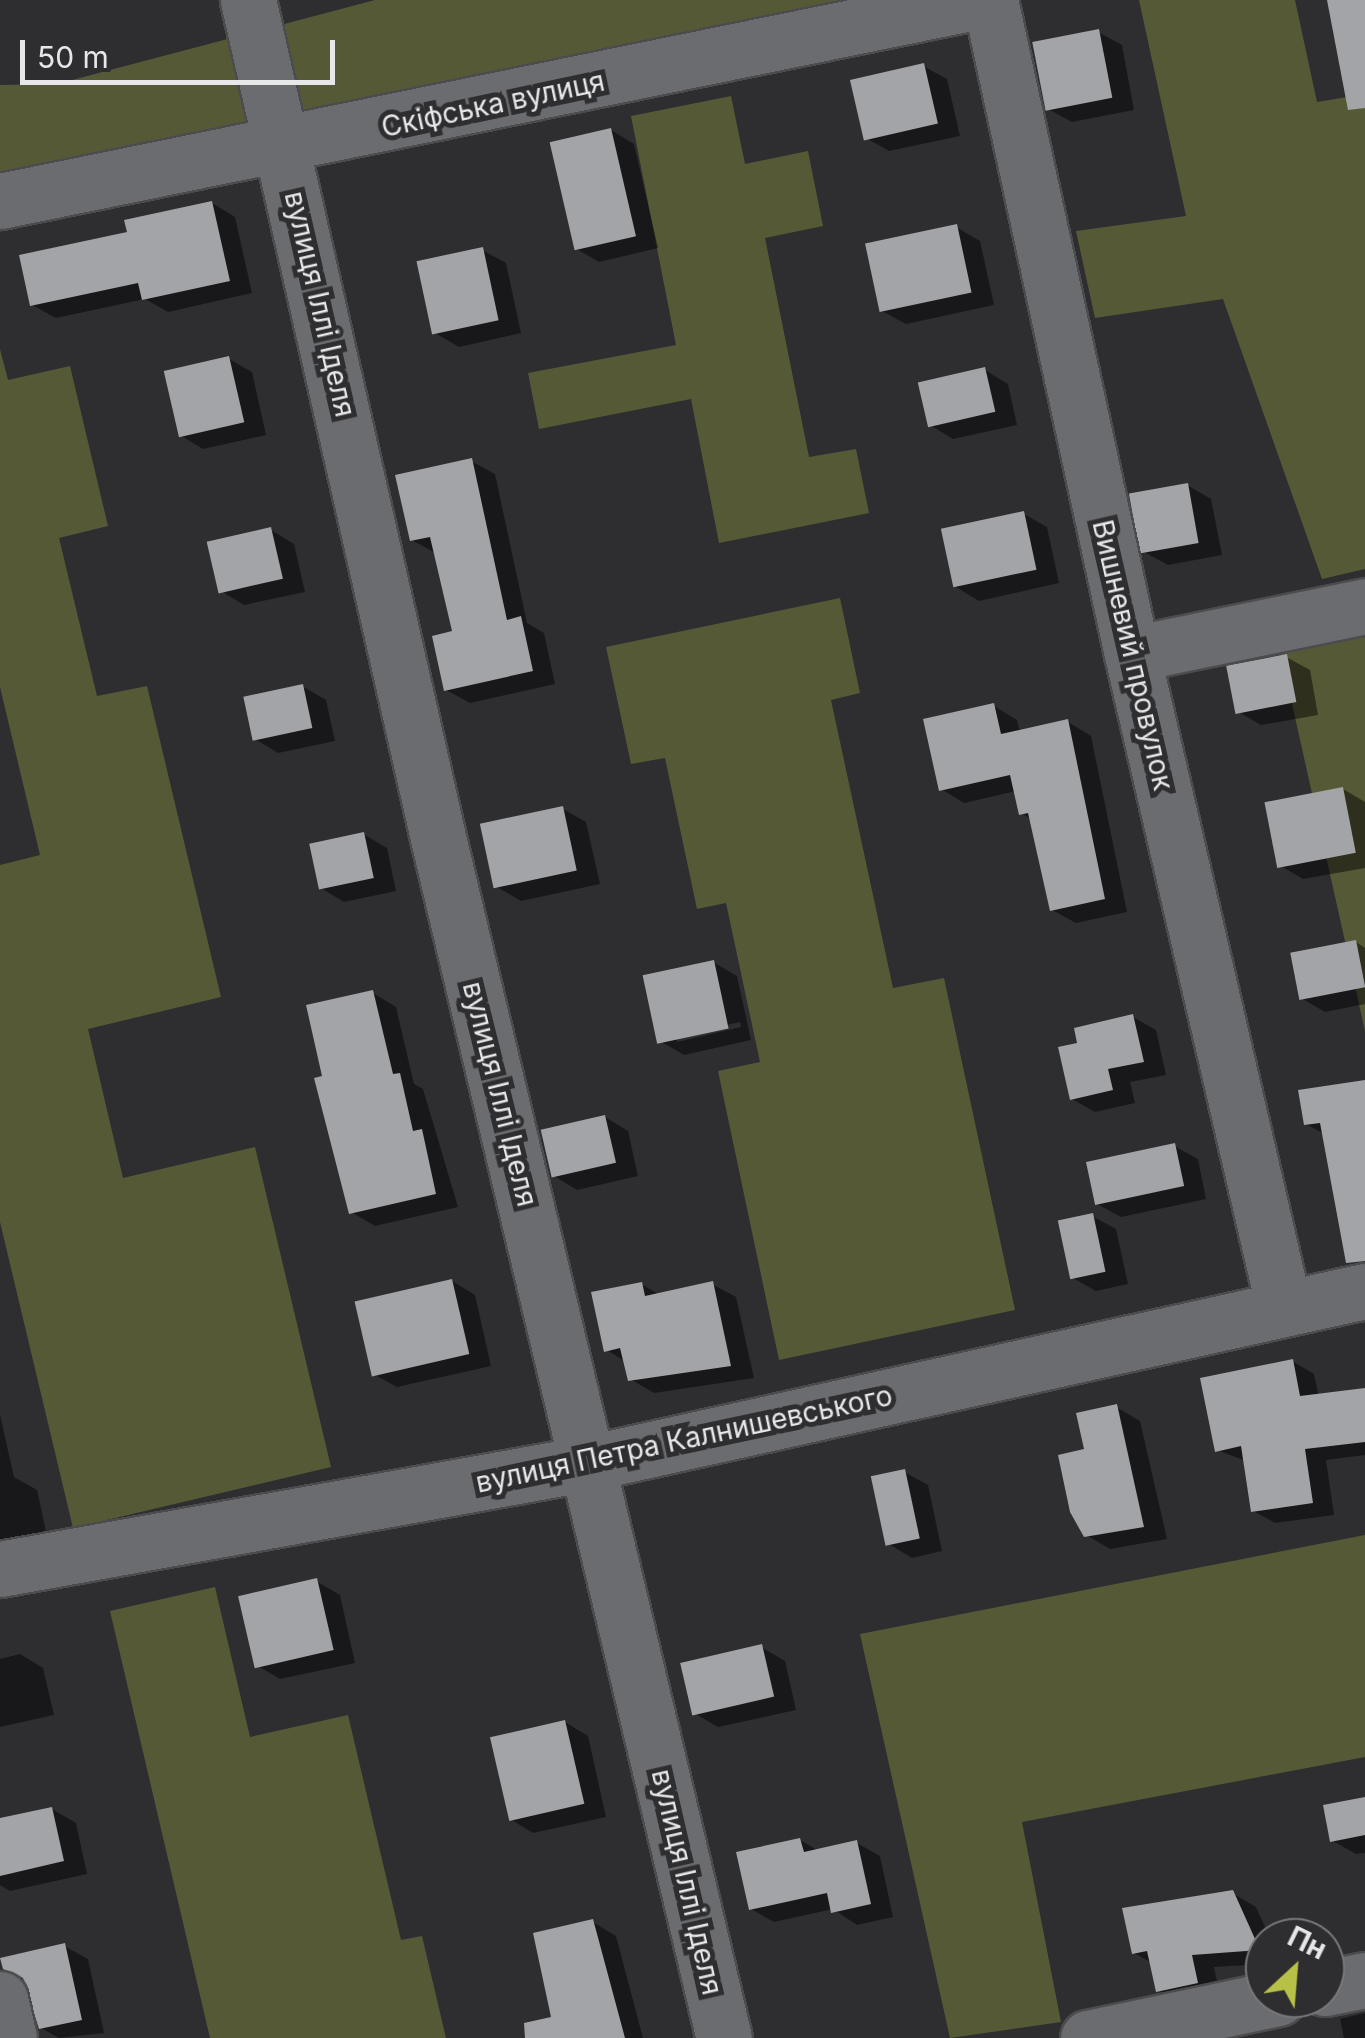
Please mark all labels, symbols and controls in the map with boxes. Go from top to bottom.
scale bar [25,20,340,82]
text: 50 m [37,39,109,75]
street label: Скіфська вулиця [378,64,608,144]
street label: вулиця Іллі Іделя [278,188,362,420]
street label: Вишневий провулок [1086,517,1180,793]
street label: вулиця Іллі Іделя [456,978,544,1210]
street label: вулиця Петра Калнишевського [473,1378,895,1500]
street label: вулиця Іллі Іделя [645,1766,729,1998]
north arrow [1245,1918,1345,2018]
text: Пн [1283,1919,1332,1967]

